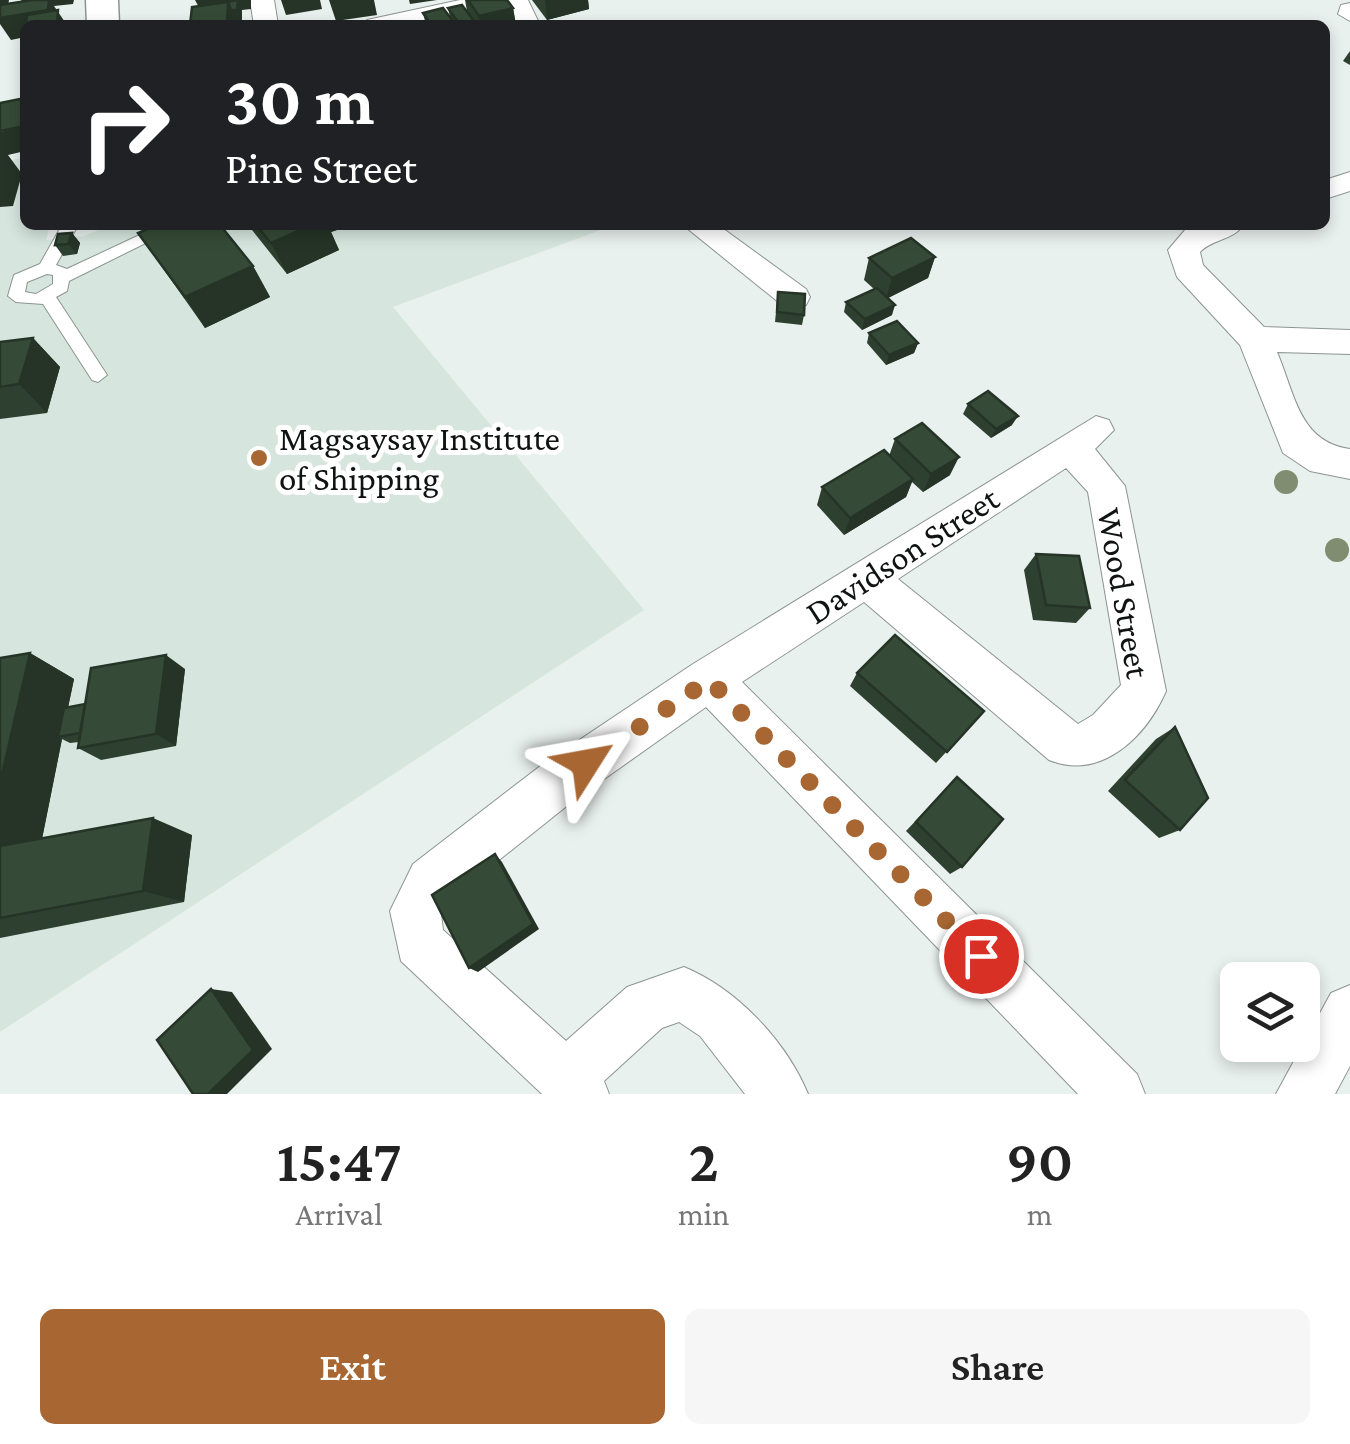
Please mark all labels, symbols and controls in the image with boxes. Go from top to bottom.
icon: right [60,60,190,190]
text: 30 m [225,61,374,139]
text: Pine Street [225,143,417,193]
place label: Magsaysay Institute of Shipping [279,419,560,498]
marker: Magsaysay Institute of Shipping [248,447,270,469]
street label: Davidson Street [799,478,1006,632]
street label: Wood Street [1089,505,1158,682]
position arrow [534,711,638,815]
pin [939,914,1024,999]
icon: arrive [954,929,1009,984]
map controls [1220,962,1320,1062]
button: layers [1220,962,1320,1062]
text: 15:47 [277,1127,401,1194]
text: 2 [689,1127,719,1194]
text: 90 [1006,1127,1073,1194]
text: Arrival [295,1196,383,1232]
text: min [678,1196,729,1232]
text: m [1027,1196,1053,1232]
button: Exit [40,1309,665,1424]
button: Share [685,1309,1310,1424]

